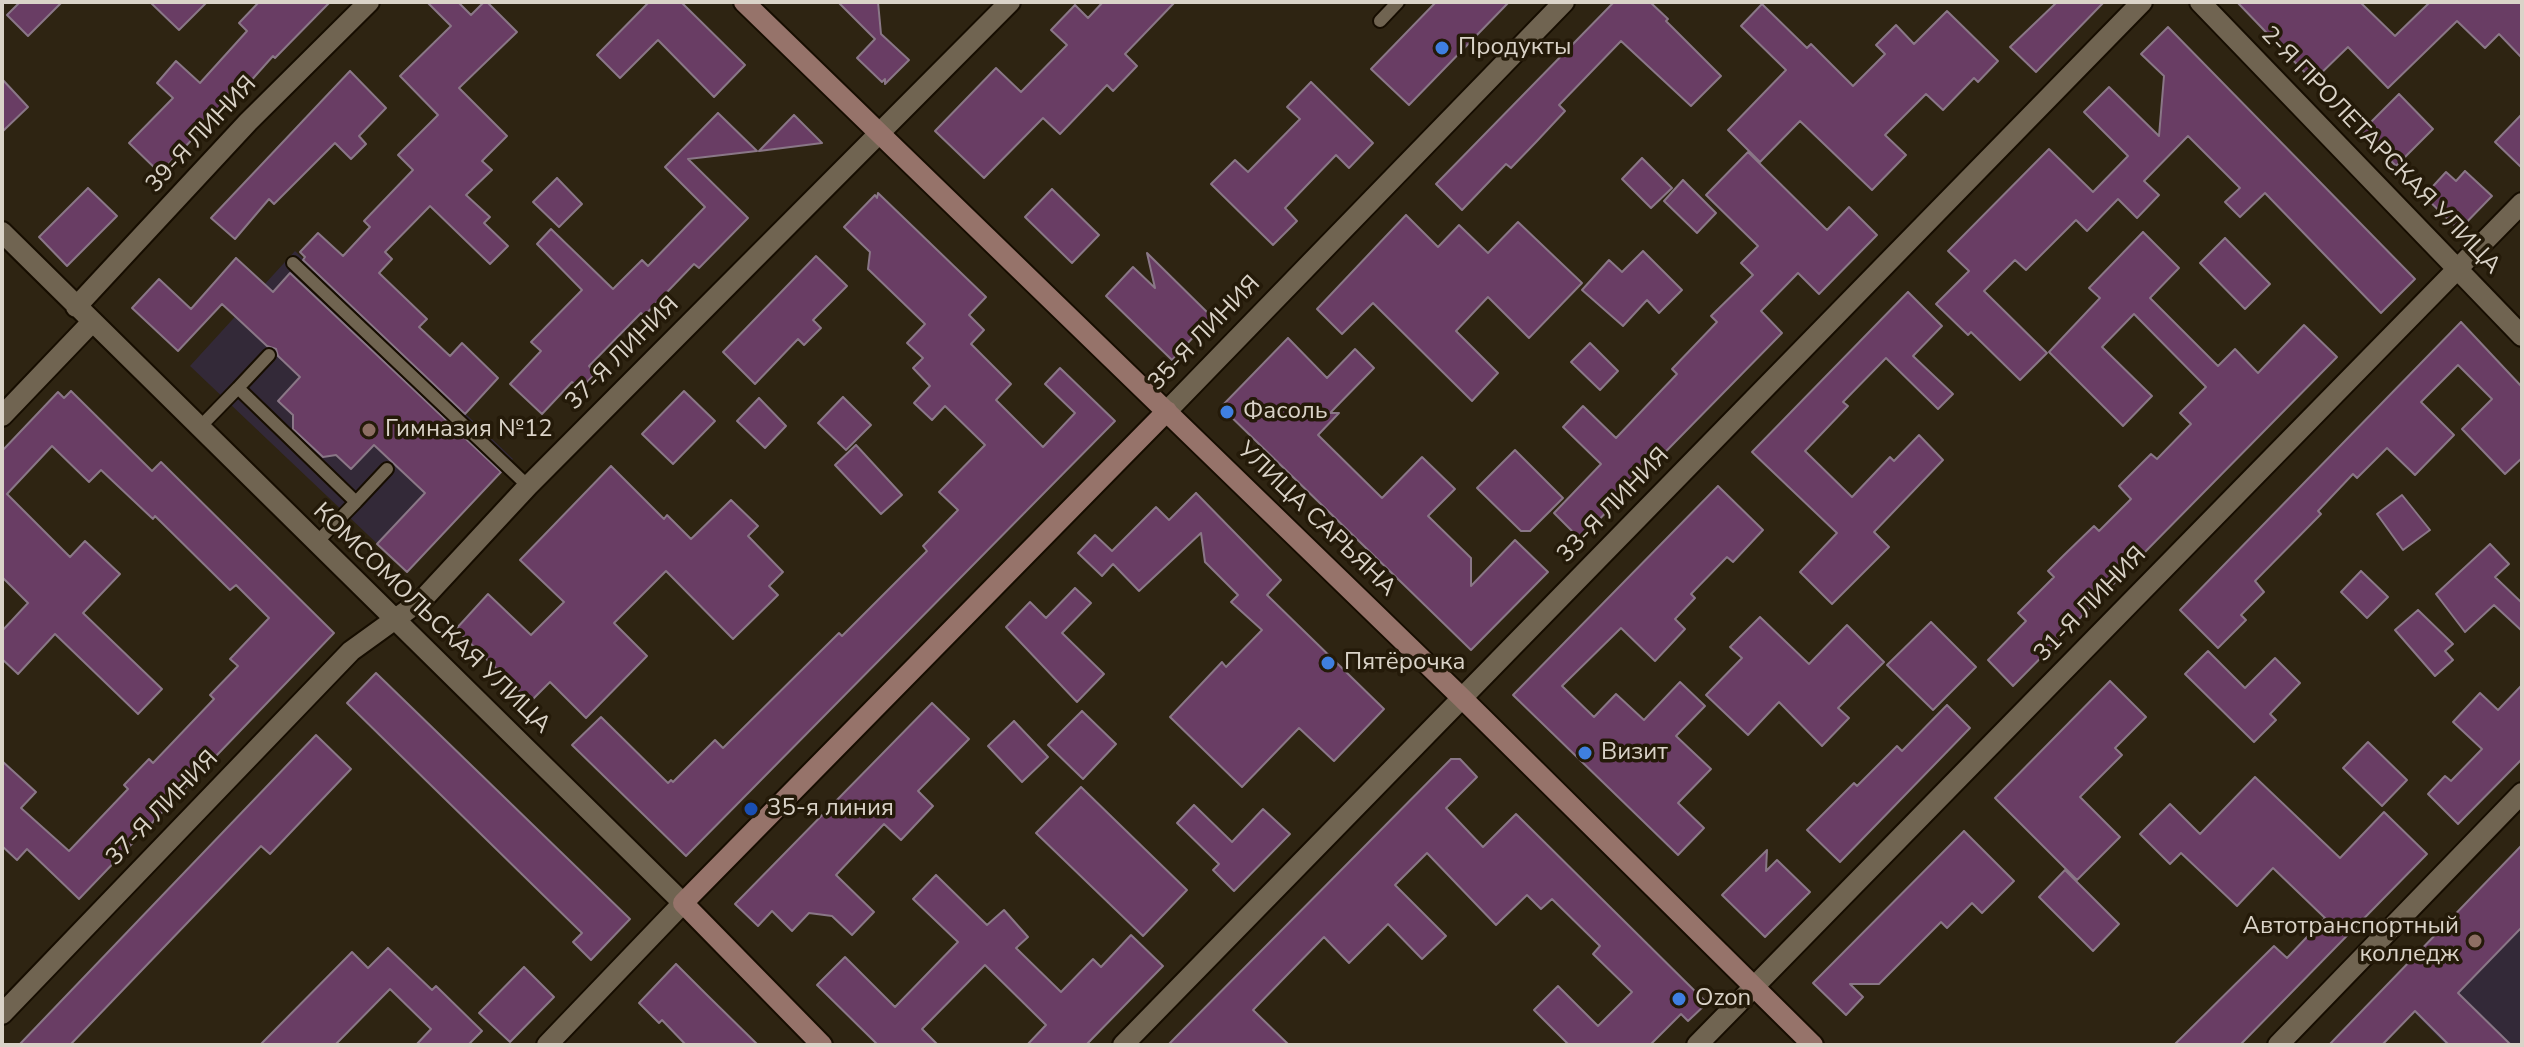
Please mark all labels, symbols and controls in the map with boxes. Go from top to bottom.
street label: 2-Я ПРОЛЕТАРСКАЯ УЛИЦА [2254,21,2506,281]
place label: Продукты [1458,34,1572,62]
marker: Продукты [1433,39,1451,57]
street label: 39-Я ЛИНИЯ [141,71,263,199]
street label: 35-Я ЛИНИЯ [1143,270,1267,398]
street label: 37-Я ЛИНИЯ [560,291,686,417]
place label: Фасоль [1243,398,1328,426]
marker: Фасоль [1218,403,1236,421]
place label: Гимназия №12 [385,416,553,444]
marker: Гимназия №12 [360,421,378,439]
street label: УЛИЦА САРЬЯНА [1231,437,1401,603]
street label: 33-Я ЛИНИЯ [1552,442,1676,570]
street label: КОМСОМОЛЬСКАЯ УЛИЦА [306,498,556,740]
street label: 31-Я ЛИНИЯ [2029,541,2153,669]
place label: Пятёрочка [1344,649,1465,677]
marker: Пятёрочка [1319,654,1337,672]
place label: Визит [1601,739,1668,767]
marker: Визит [1576,744,1594,762]
street label: 37-Я ЛИНИЯ [101,745,225,873]
place label: 35-я линия [767,795,894,823]
marker: 35-я линия [742,800,760,818]
place label: Автотранспортный колледж [2243,913,2459,969]
marker: Автотранспортный колледж [2466,932,2484,950]
place label: Ozon [1695,985,1751,1013]
marker: Ozon [1670,990,1688,1008]

